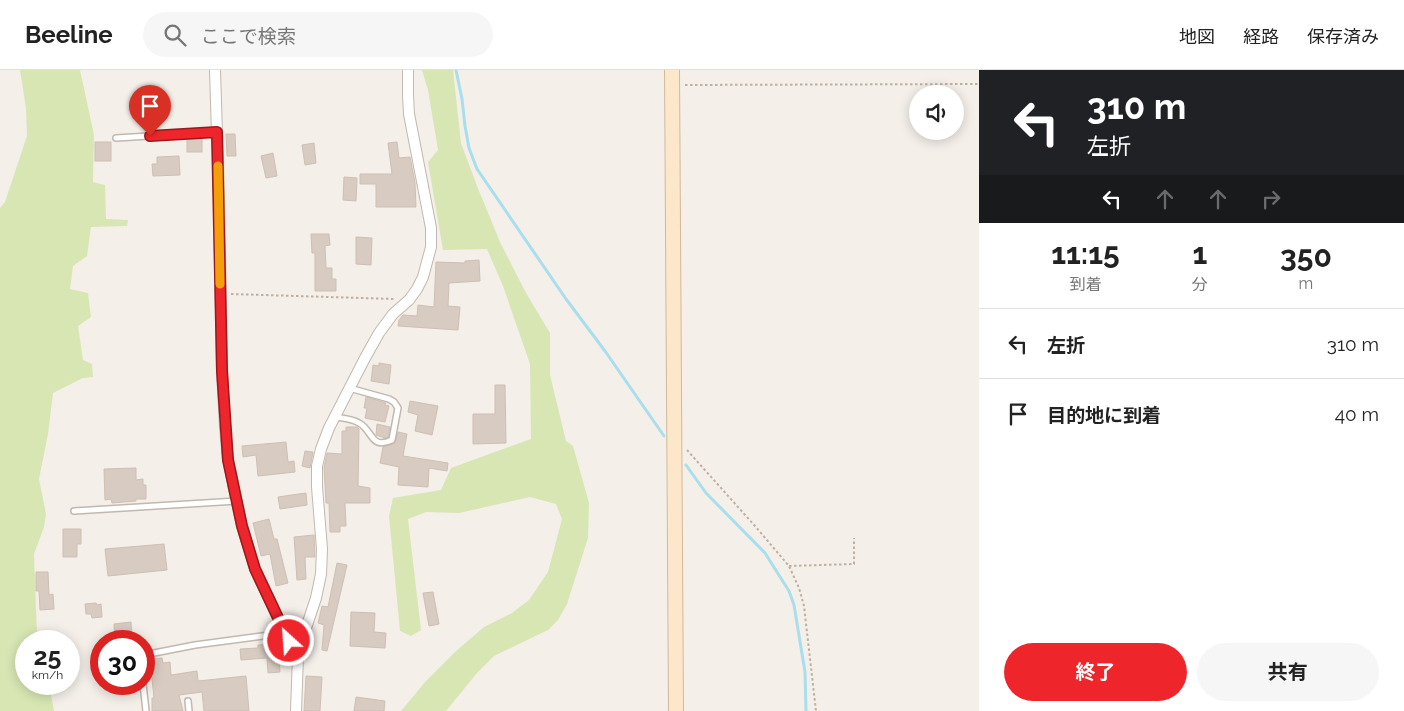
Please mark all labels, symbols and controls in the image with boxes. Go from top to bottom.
search box [143,12,493,57]
text: Beeline [25,20,113,49]
icon: search [161,21,189,49]
text: ここで検索 [201,25,296,47]
text: 地図 [1179,26,1215,47]
text: 経路 [1243,26,1279,47]
text: 保存済み [1307,26,1379,47]
pin [129,85,171,136]
map controls [909,85,964,140]
button: sound [909,85,964,140]
text: 310 m [1087,86,1186,127]
icon: left [1004,90,1069,155]
icon: arrive [136,92,164,120]
text: 左折 [1087,133,1131,159]
icon: left [1098,185,1126,213]
icon: ahead [1151,185,1179,213]
icon: ahead [1204,185,1232,213]
icon: right [1257,185,1285,213]
text: 11:15 [1051,236,1120,271]
text: 1 [1192,236,1207,271]
text: 350 [1280,239,1332,274]
text: m [1299,274,1313,293]
text: 到着 [1069,275,1101,294]
text: 分 [1192,275,1208,294]
icon: left [1004,330,1032,358]
text: 310 m [1327,333,1379,355]
text: 左折 [1047,334,1085,356]
icon: arrive [1004,400,1032,428]
text: 40 m [1335,403,1379,425]
text: 目的地に到着 [1047,404,1161,426]
position arrow [262,614,314,666]
speed limit sign: 30 [90,630,155,695]
text: 25 [34,641,61,671]
button: 終了 [1004,643,1187,701]
button: 共有 [1197,643,1379,701]
text: km/h [32,668,63,682]

